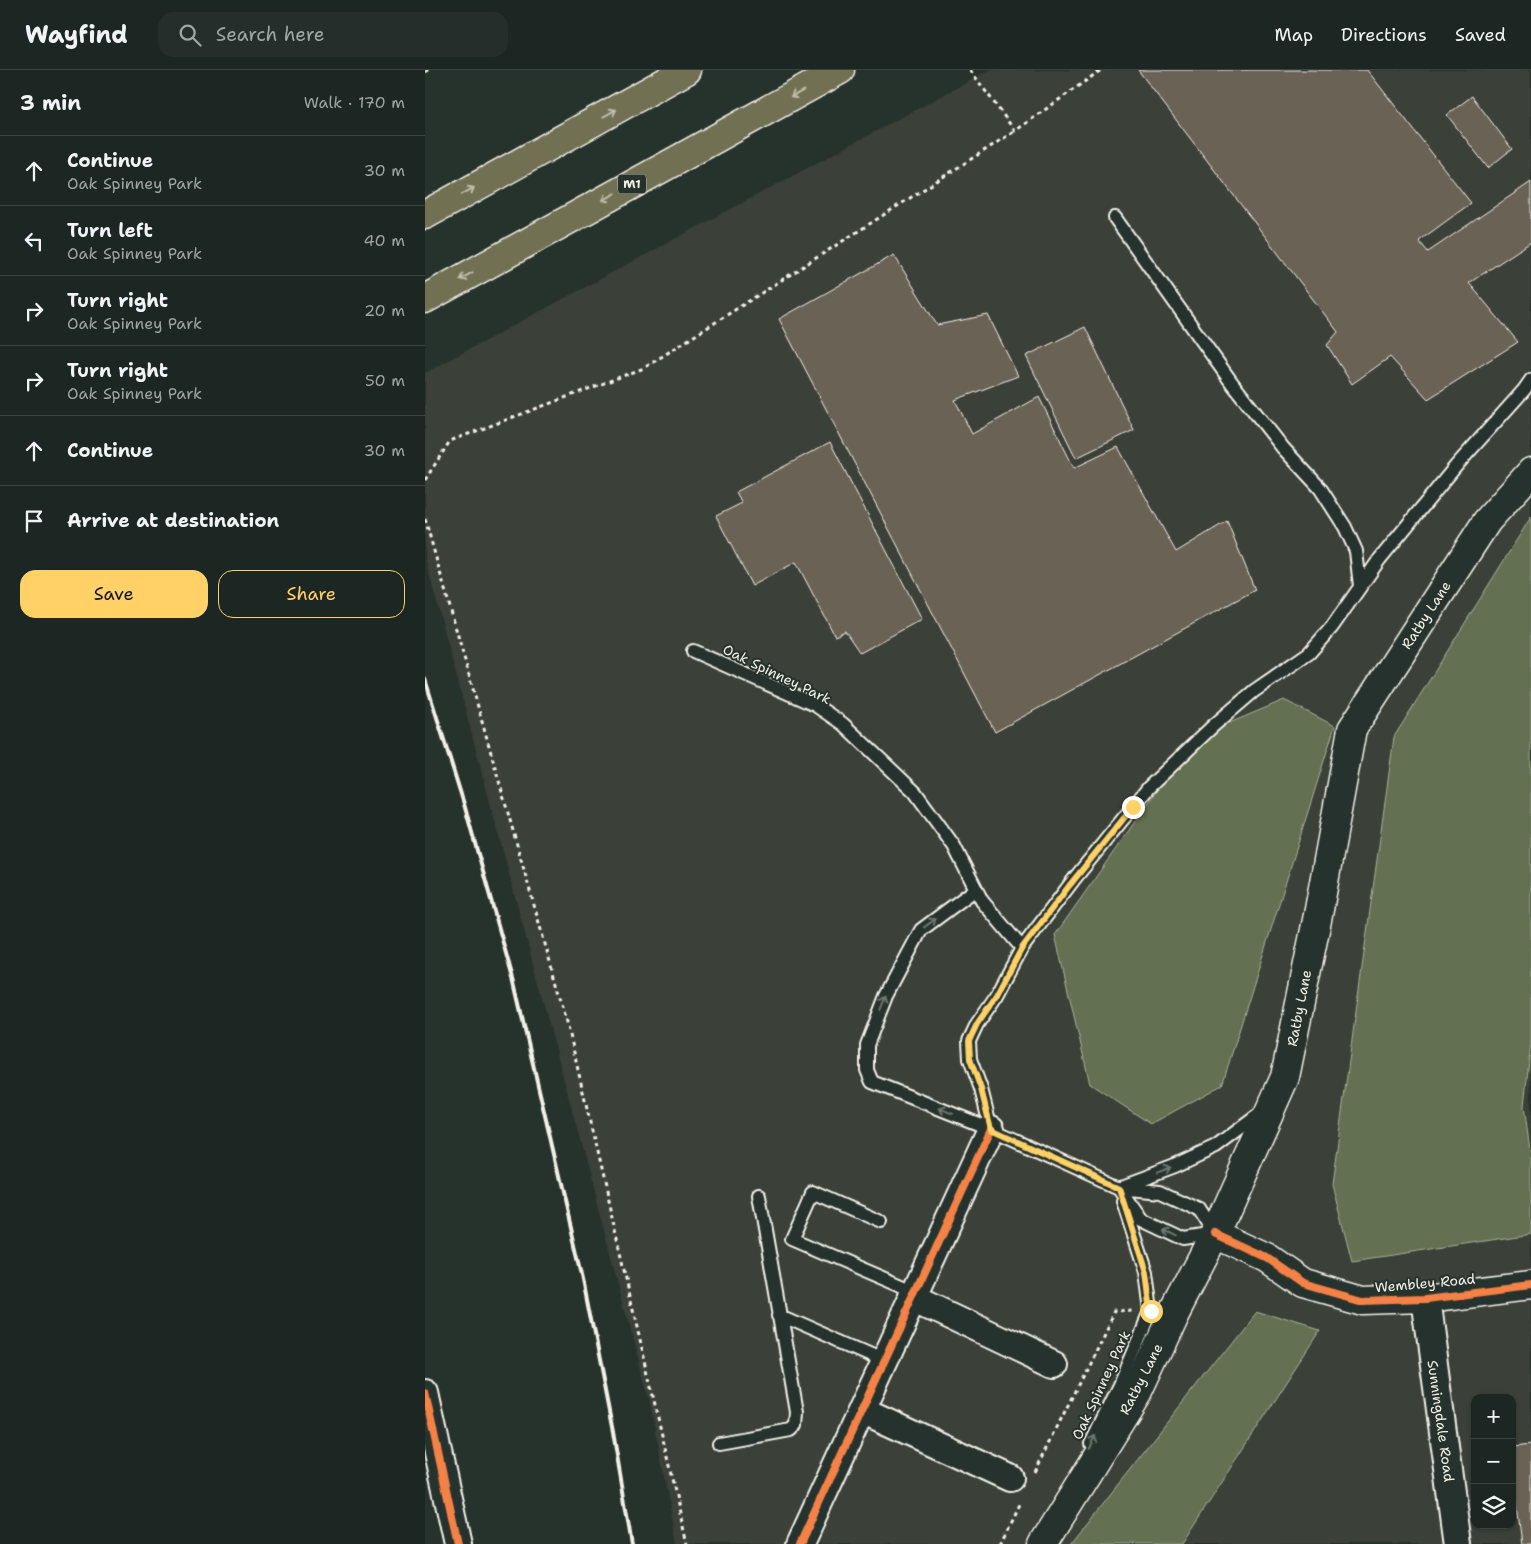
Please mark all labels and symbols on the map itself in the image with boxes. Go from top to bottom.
one-way arrow [790,89,805,99]
one-way arrow [602,107,616,117]
road number: M1 [618,175,646,194]
one-way arrow [460,186,474,196]
one-way arrow [602,193,616,203]
one-way arrow [459,271,474,281]
street label: Ratby Lane [1397,577,1455,652]
street label: Oak Spinney Park [720,640,834,708]
route end [1122,796,1145,819]
one-way arrow [923,918,937,928]
street label: Ratby Lane [1283,968,1315,1048]
one-way arrow [879,996,888,1011]
one-way arrow [939,1106,954,1116]
one-way arrow [1156,1165,1172,1174]
one-way arrow [1161,1227,1176,1237]
street label: Wembley Road [1374,1270,1476,1296]
route start [1140,1300,1163,1323]
street label: Oak Spinney Park [1068,1328,1134,1442]
street label: Ratby Lane [1115,1340,1167,1418]
street label: Sunningdale Road [1424,1359,1458,1483]
one-way arrow [1088,1435,1097,1450]

